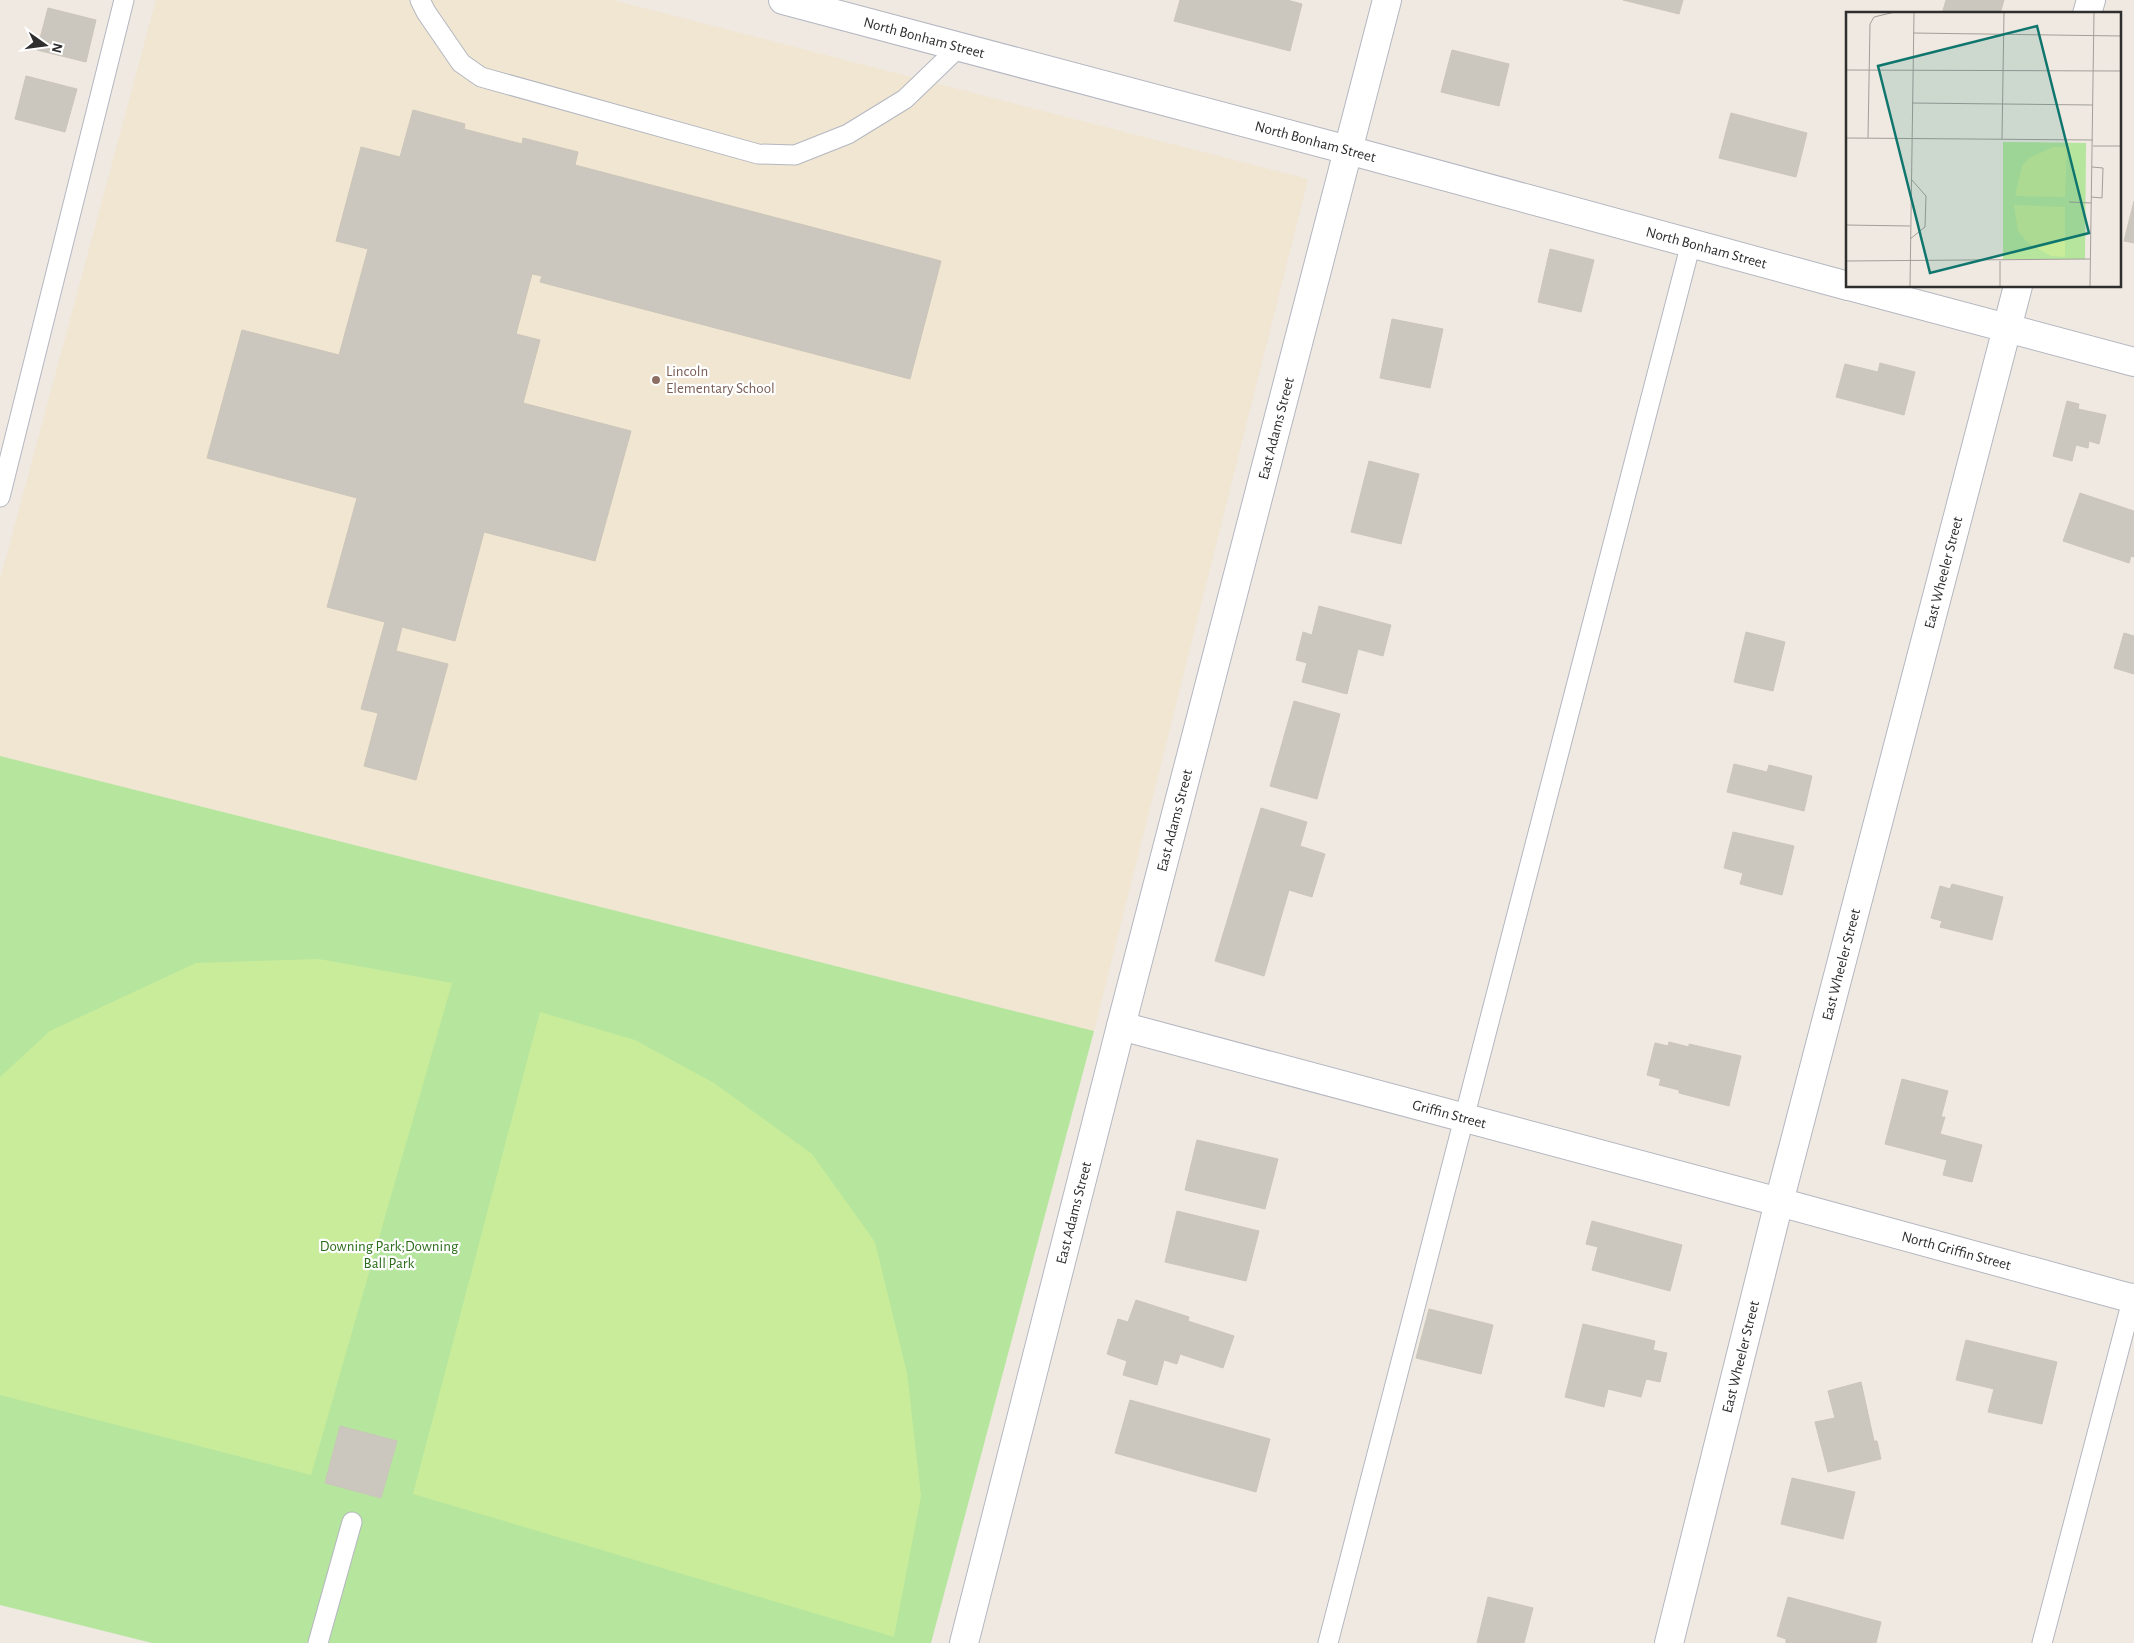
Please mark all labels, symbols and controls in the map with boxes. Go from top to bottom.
inset map [1846,12,2122,288]
street label: North Bonham Street [862,14,986,61]
north arrow [20,20,70,70]
text: N [49,41,65,54]
street label: North Bonham Street [1253,118,1378,165]
street label: North Bonham Street [1644,224,1769,271]
place label: Lincoln Elementary School [666,364,775,396]
marker: Lincoln Elementary School [650,374,662,386]
street label: East Adams Street [1255,375,1296,481]
street label: East Wheeler Street [1921,515,1965,630]
street label: East Adams Street [1154,767,1195,873]
street label: East Wheeler Street [1819,907,1863,1022]
street label: Griffin Street [1411,1097,1488,1131]
street label: East Adams Street [1053,1160,1094,1266]
street label: North Griffin Street [1900,1228,2013,1273]
park label: Downing Park;Downing Ball Park [320,1239,459,1271]
street label: East Wheeler Street [1719,1299,1762,1414]

